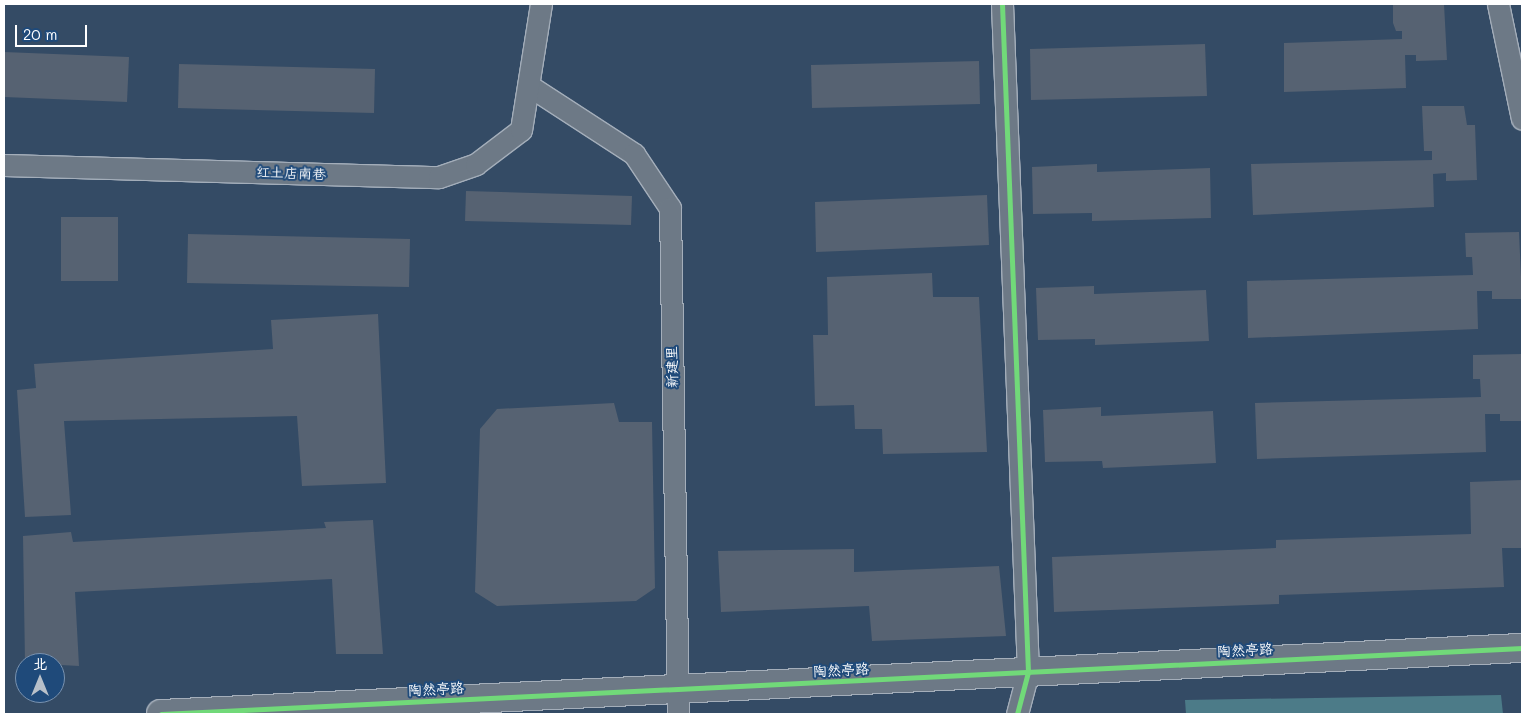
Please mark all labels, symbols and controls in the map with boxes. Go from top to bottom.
scale bar [18,15,90,47]
text: 20 m [23,24,57,44]
street label: 红土店南巷 [256,163,326,183]
street label: 新建里 [663,346,681,388]
street label: 陶然亭路 [1217,640,1273,660]
north arrow [15,653,65,703]
text: 北 [33,654,47,673]
street label: 陶然亭路 [813,660,869,680]
street label: 陶然亭路 [408,679,464,699]

